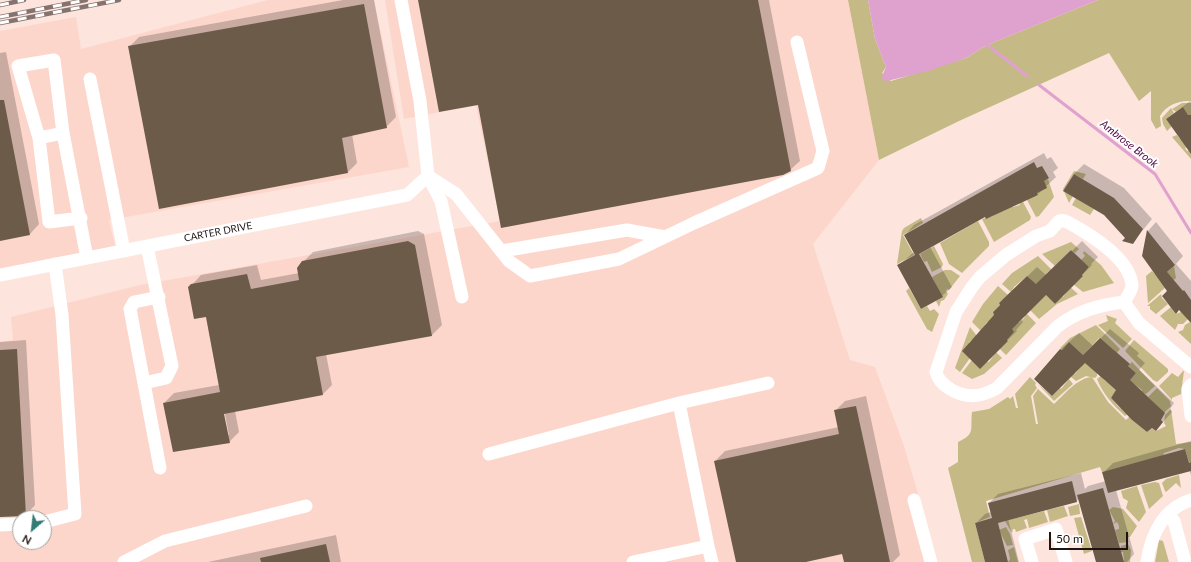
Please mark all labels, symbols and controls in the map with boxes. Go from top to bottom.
water label: Ambrose Brook [1098,117,1160,171]
street label: CARTER DRIVE [183,220,253,244]
north arrow [12,510,52,550]
scale bar [1051,524,1130,550]
text: 50 m [1056,531,1083,546]
text: N [20,532,33,548]

